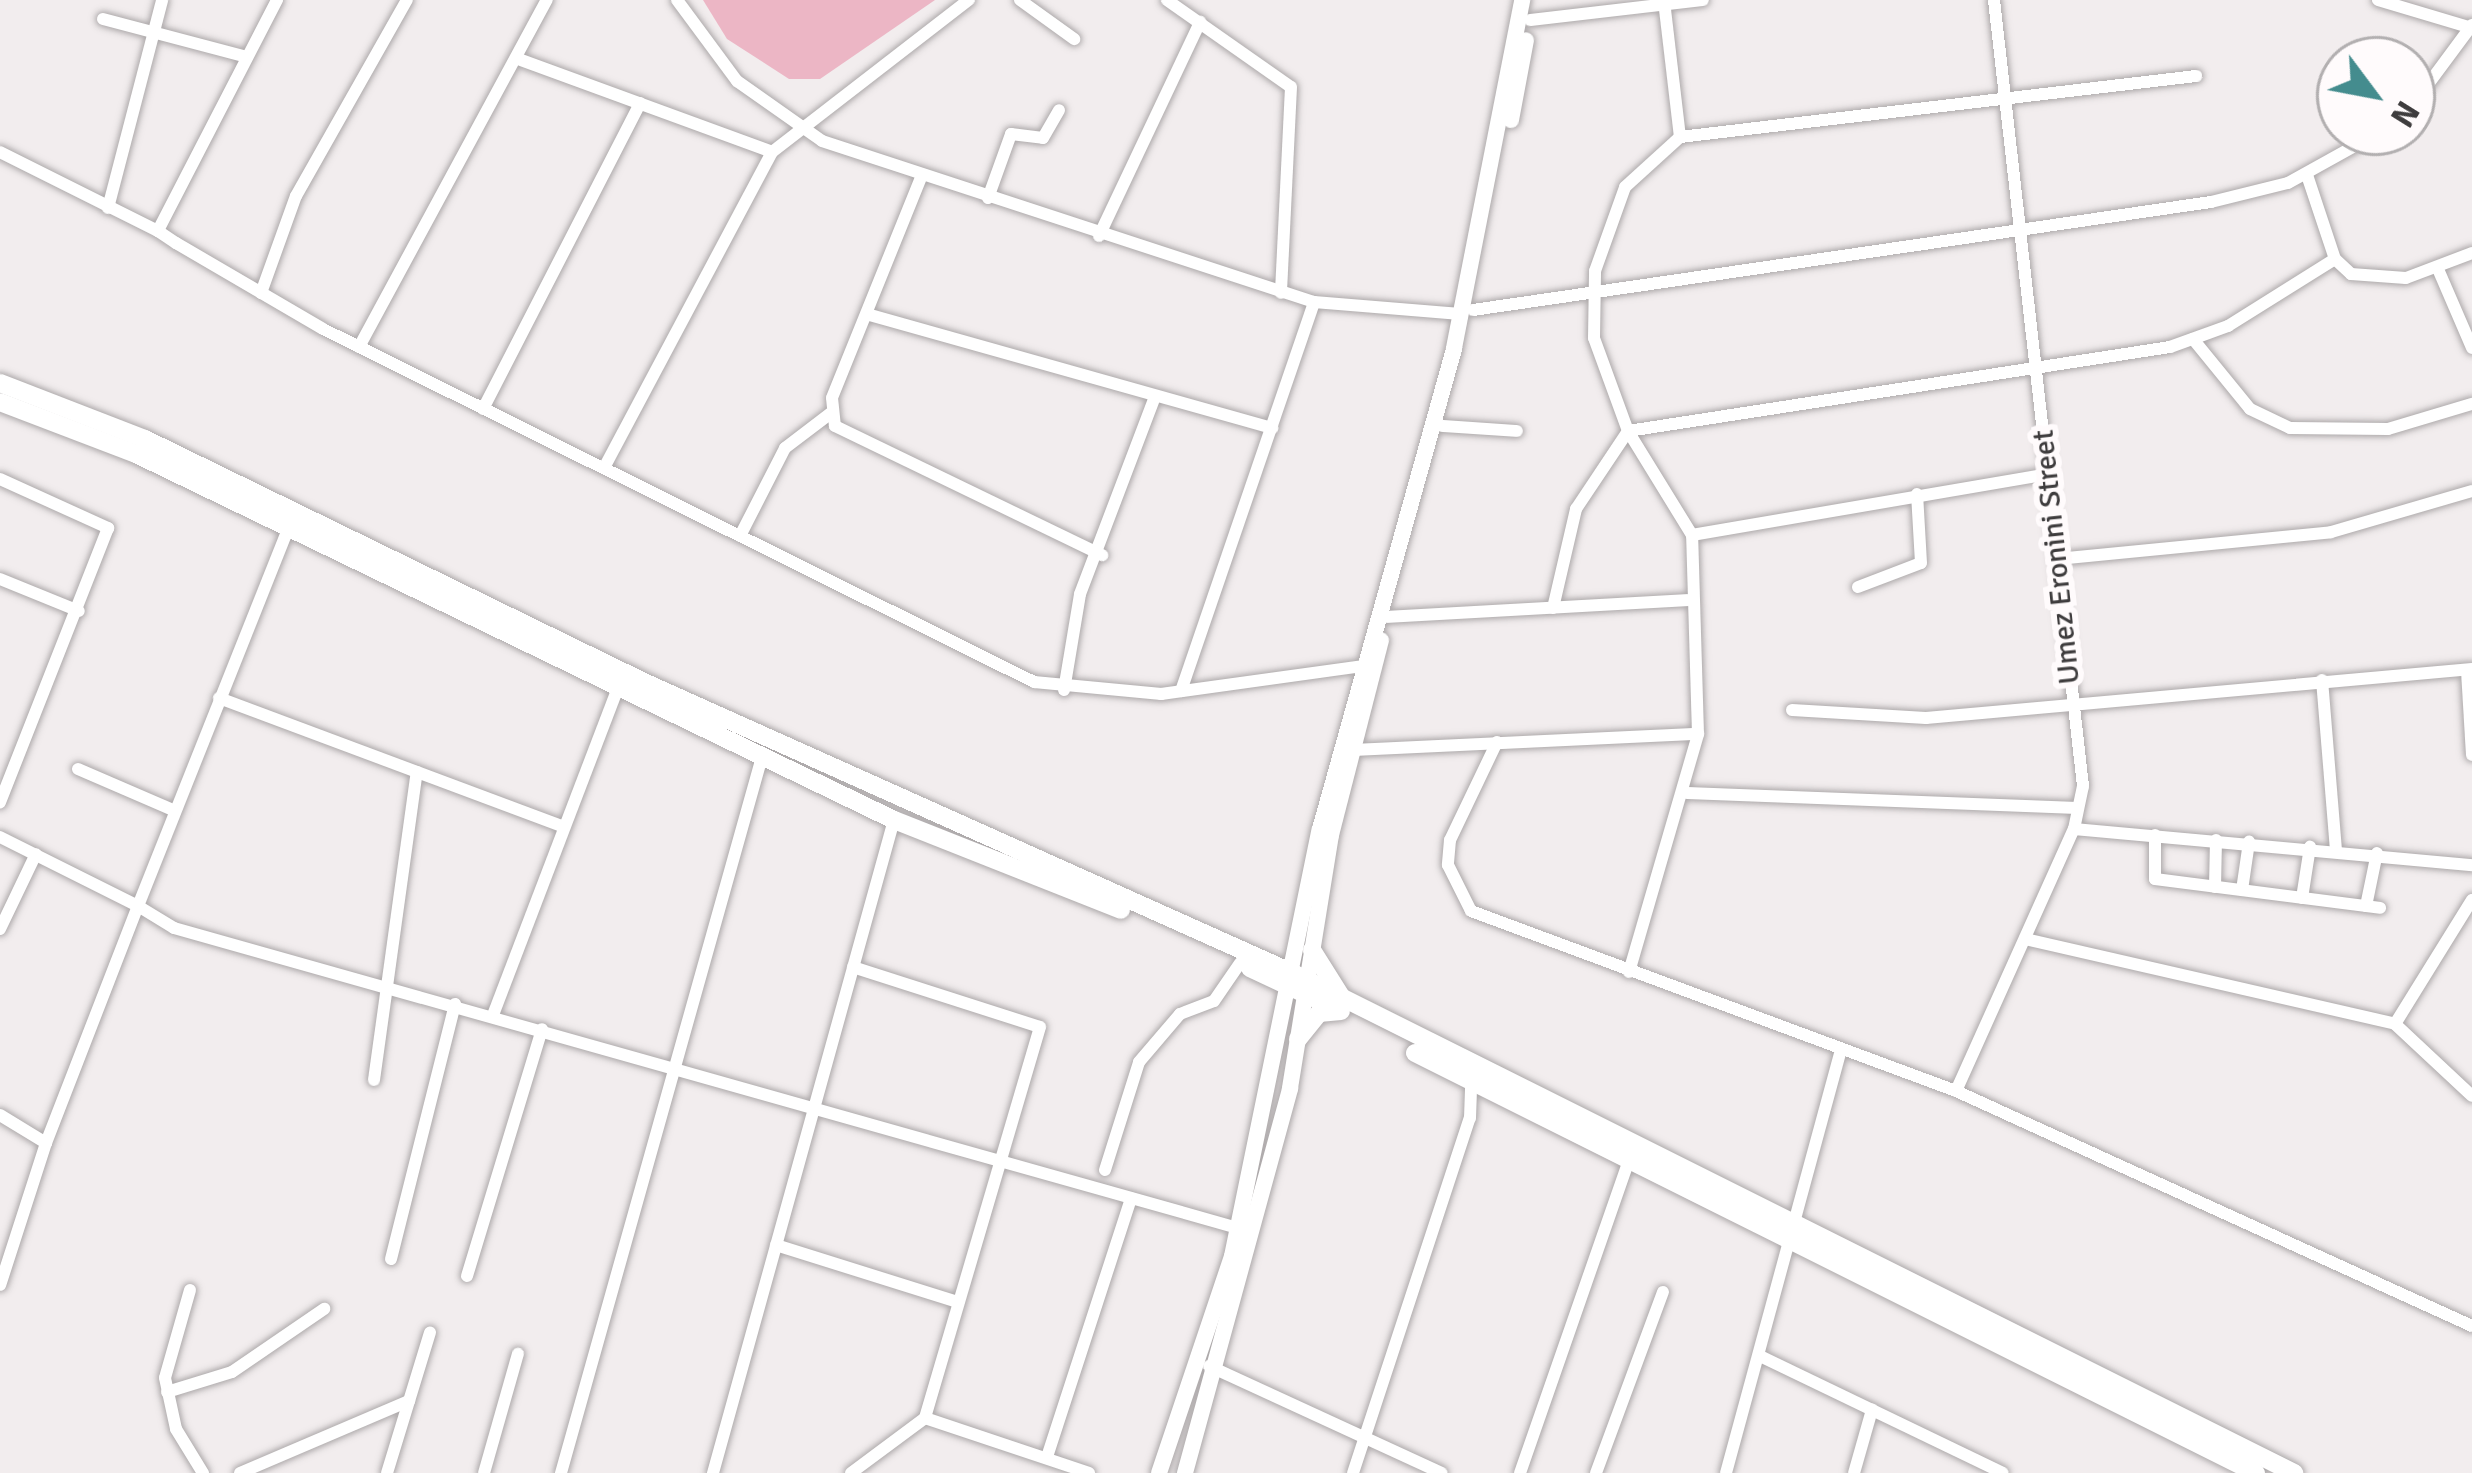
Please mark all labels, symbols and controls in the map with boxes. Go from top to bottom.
north arrow [2316,36,2436,156]
text: N [2381,93,2428,134]
street label: Umez Eronini Street [2026,428,2088,686]

